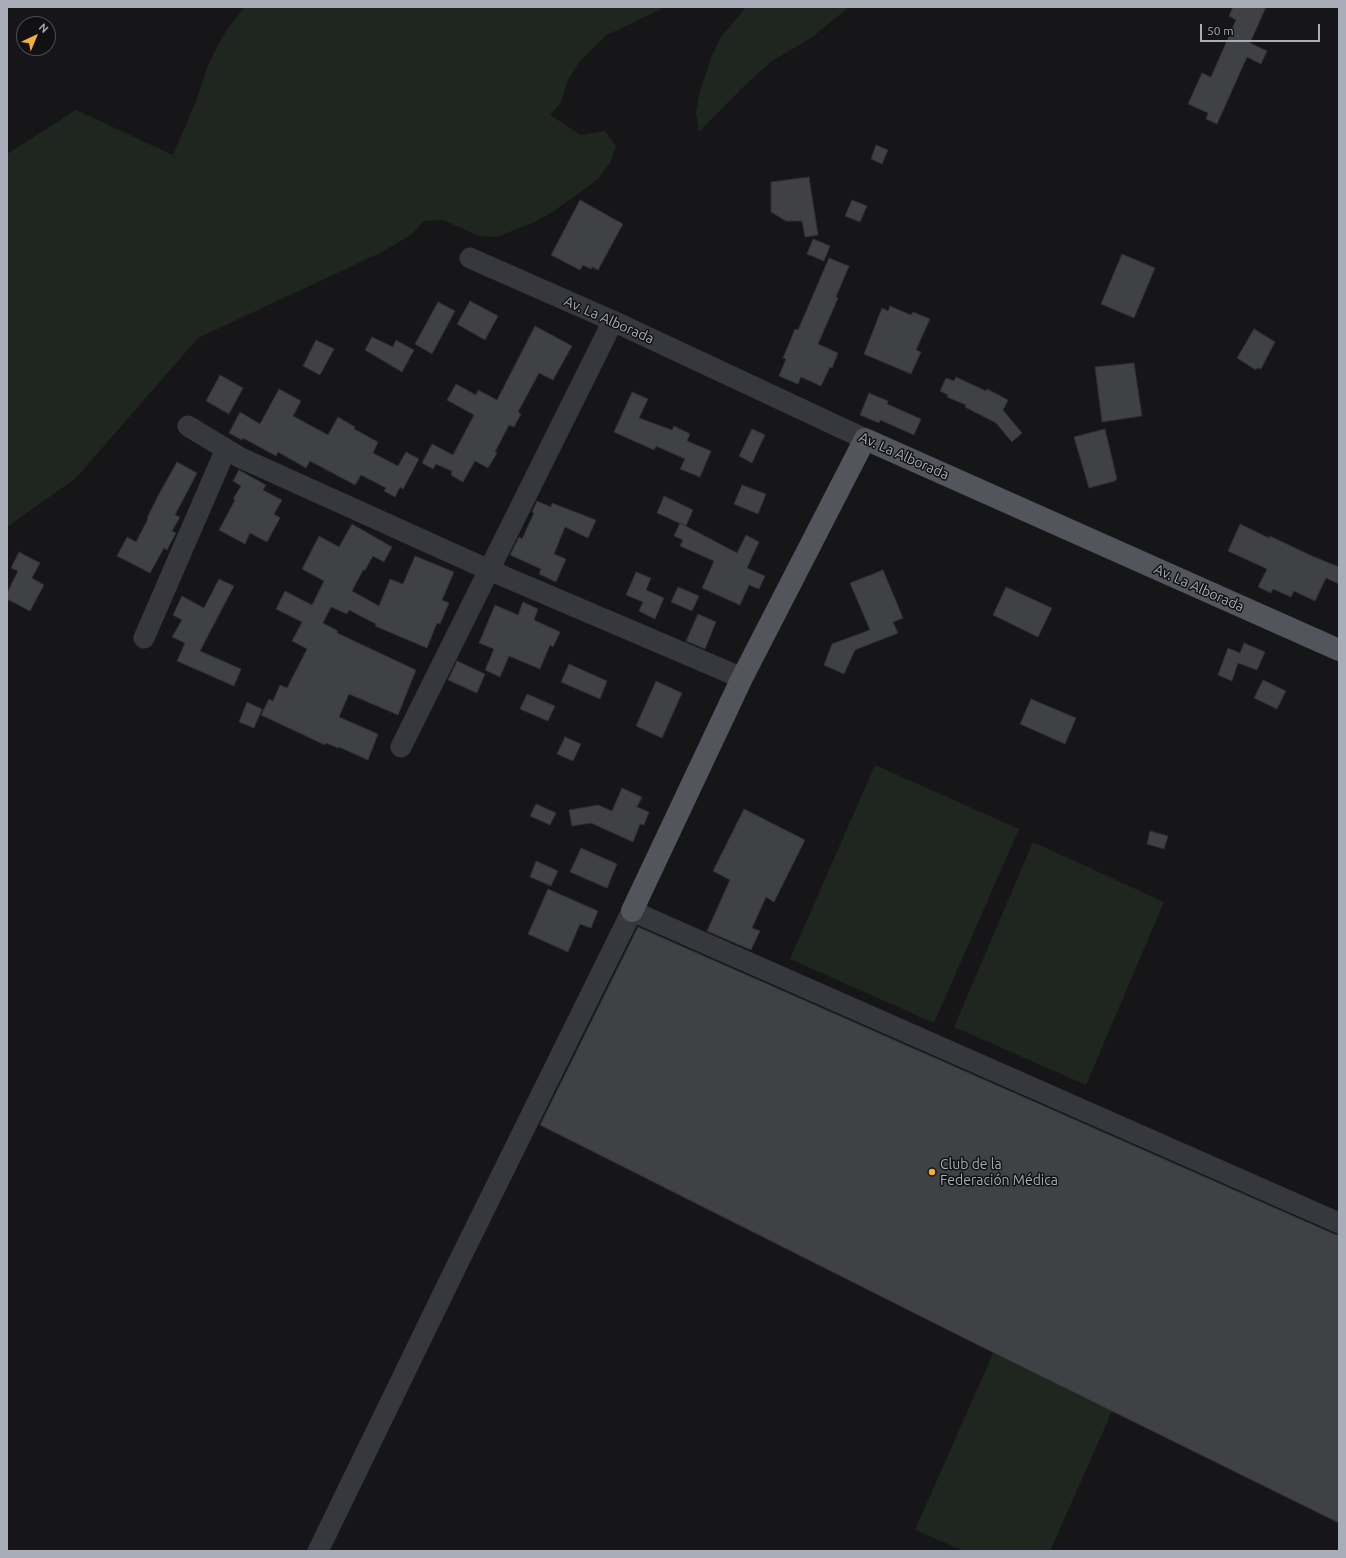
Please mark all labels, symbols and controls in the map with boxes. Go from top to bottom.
north arrow [16,16,56,56]
scale bar [1202,16,1322,42]
text: N [37,21,51,35]
text: 50 m [1207,24,1234,37]
street label: Av. La Alborada [561,293,657,347]
street label: Av. La Alborada [856,429,952,483]
street label: Av. La Alborada [1151,561,1247,615]
place label: Club de la Federación Médica [940,1156,1058,1188]
marker: Club de la Federación Médica [927,1167,937,1177]

